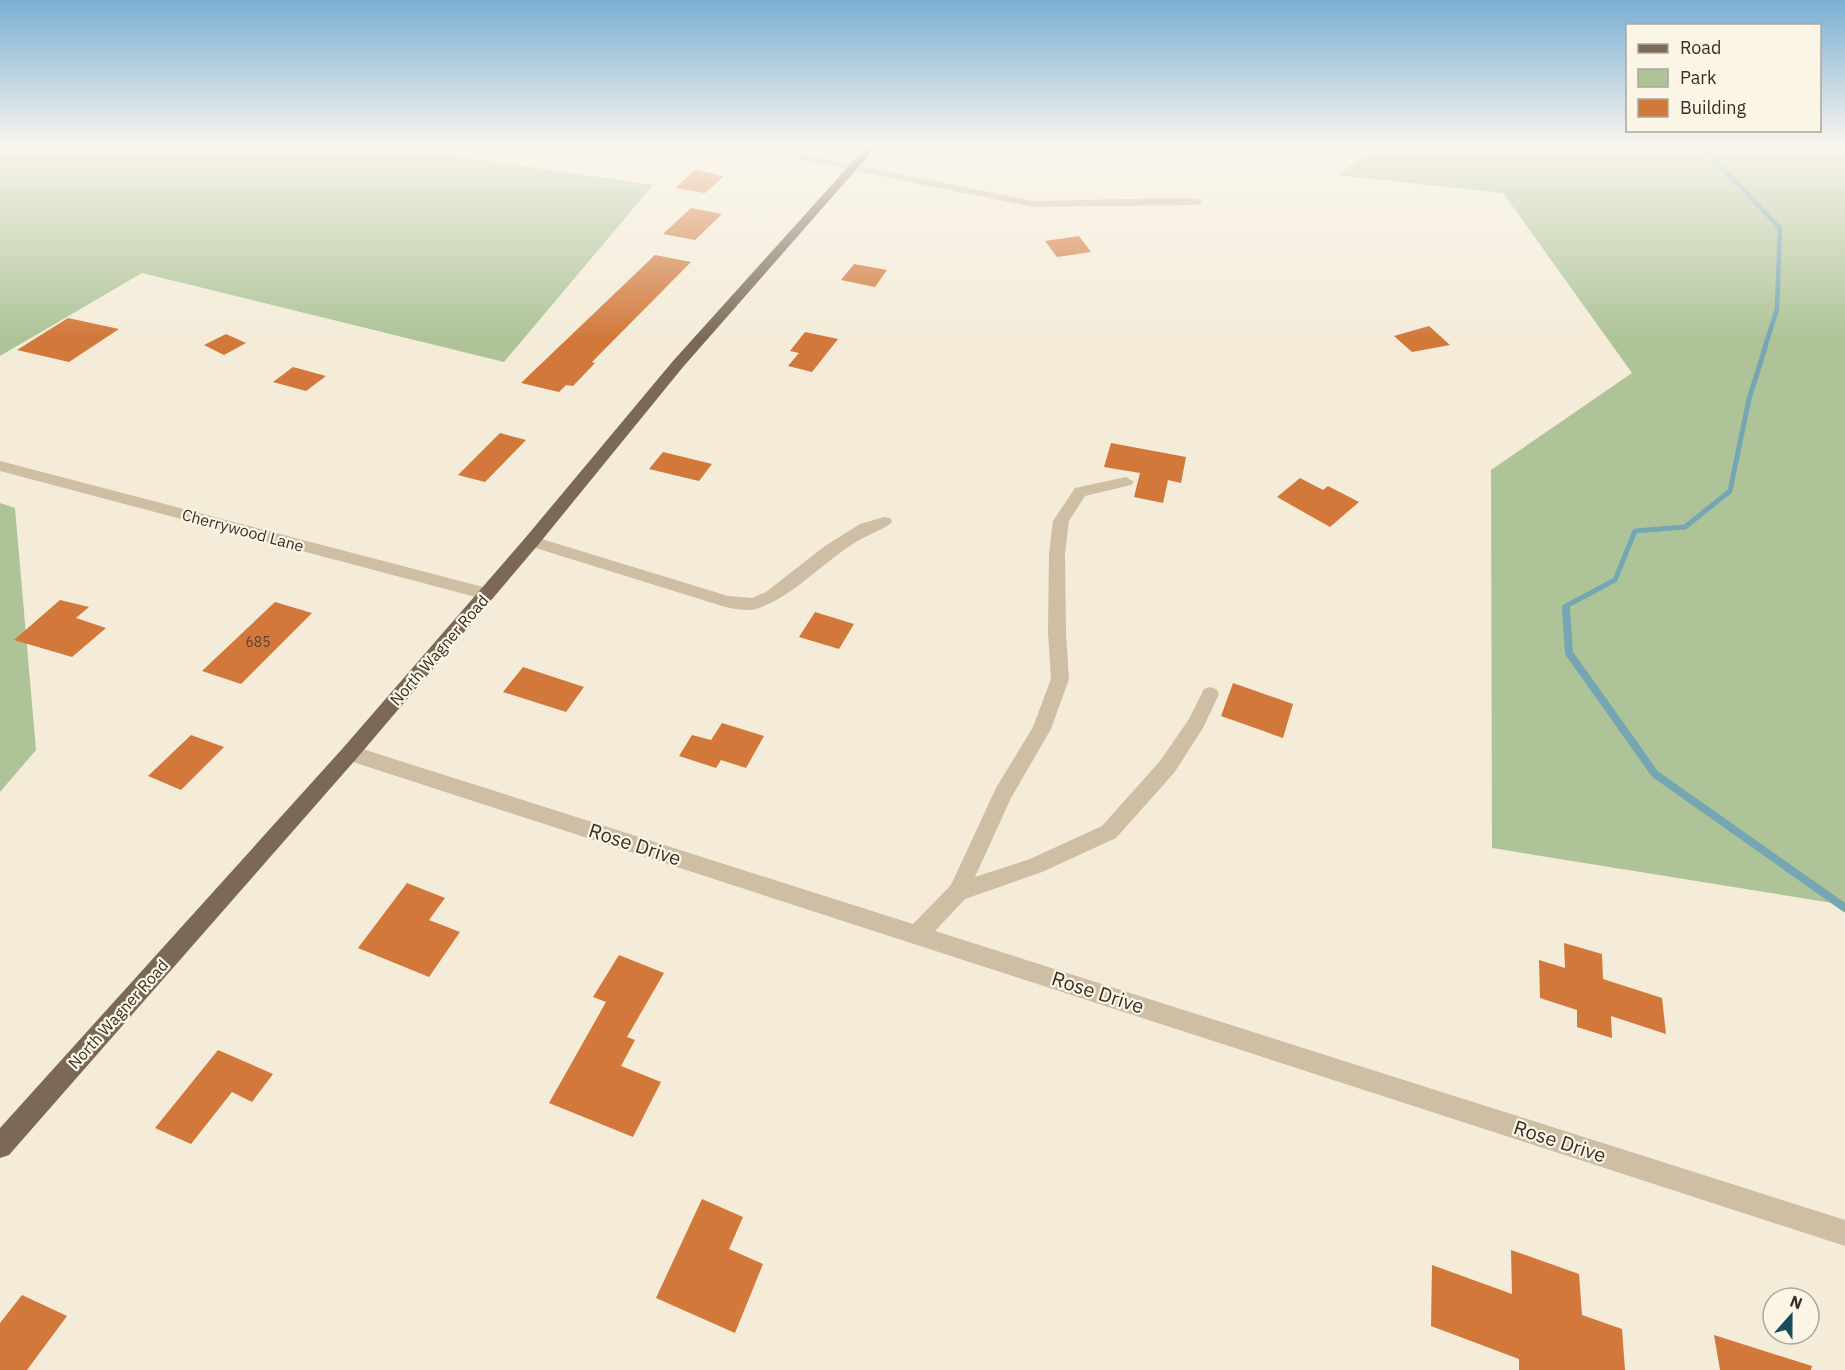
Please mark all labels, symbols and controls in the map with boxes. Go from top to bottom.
legend [1626,24,1821,132]
text: Road [1680,36,1721,59]
text: Park [1680,66,1717,89]
text: Building [1680,96,1747,119]
street label: Cherrywood Lane [180,504,306,556]
street label: North Wagner Road [385,591,493,709]
house number: 685 [245,633,271,651]
street label: Rose Drive [585,816,685,872]
street label: North Wagner Road [64,955,172,1073]
street label: Rose Drive [1048,964,1148,1020]
street label: Rose Drive [1510,1113,1610,1169]
north arrow [1761,1286,1821,1346]
text: N [1787,1291,1805,1313]

